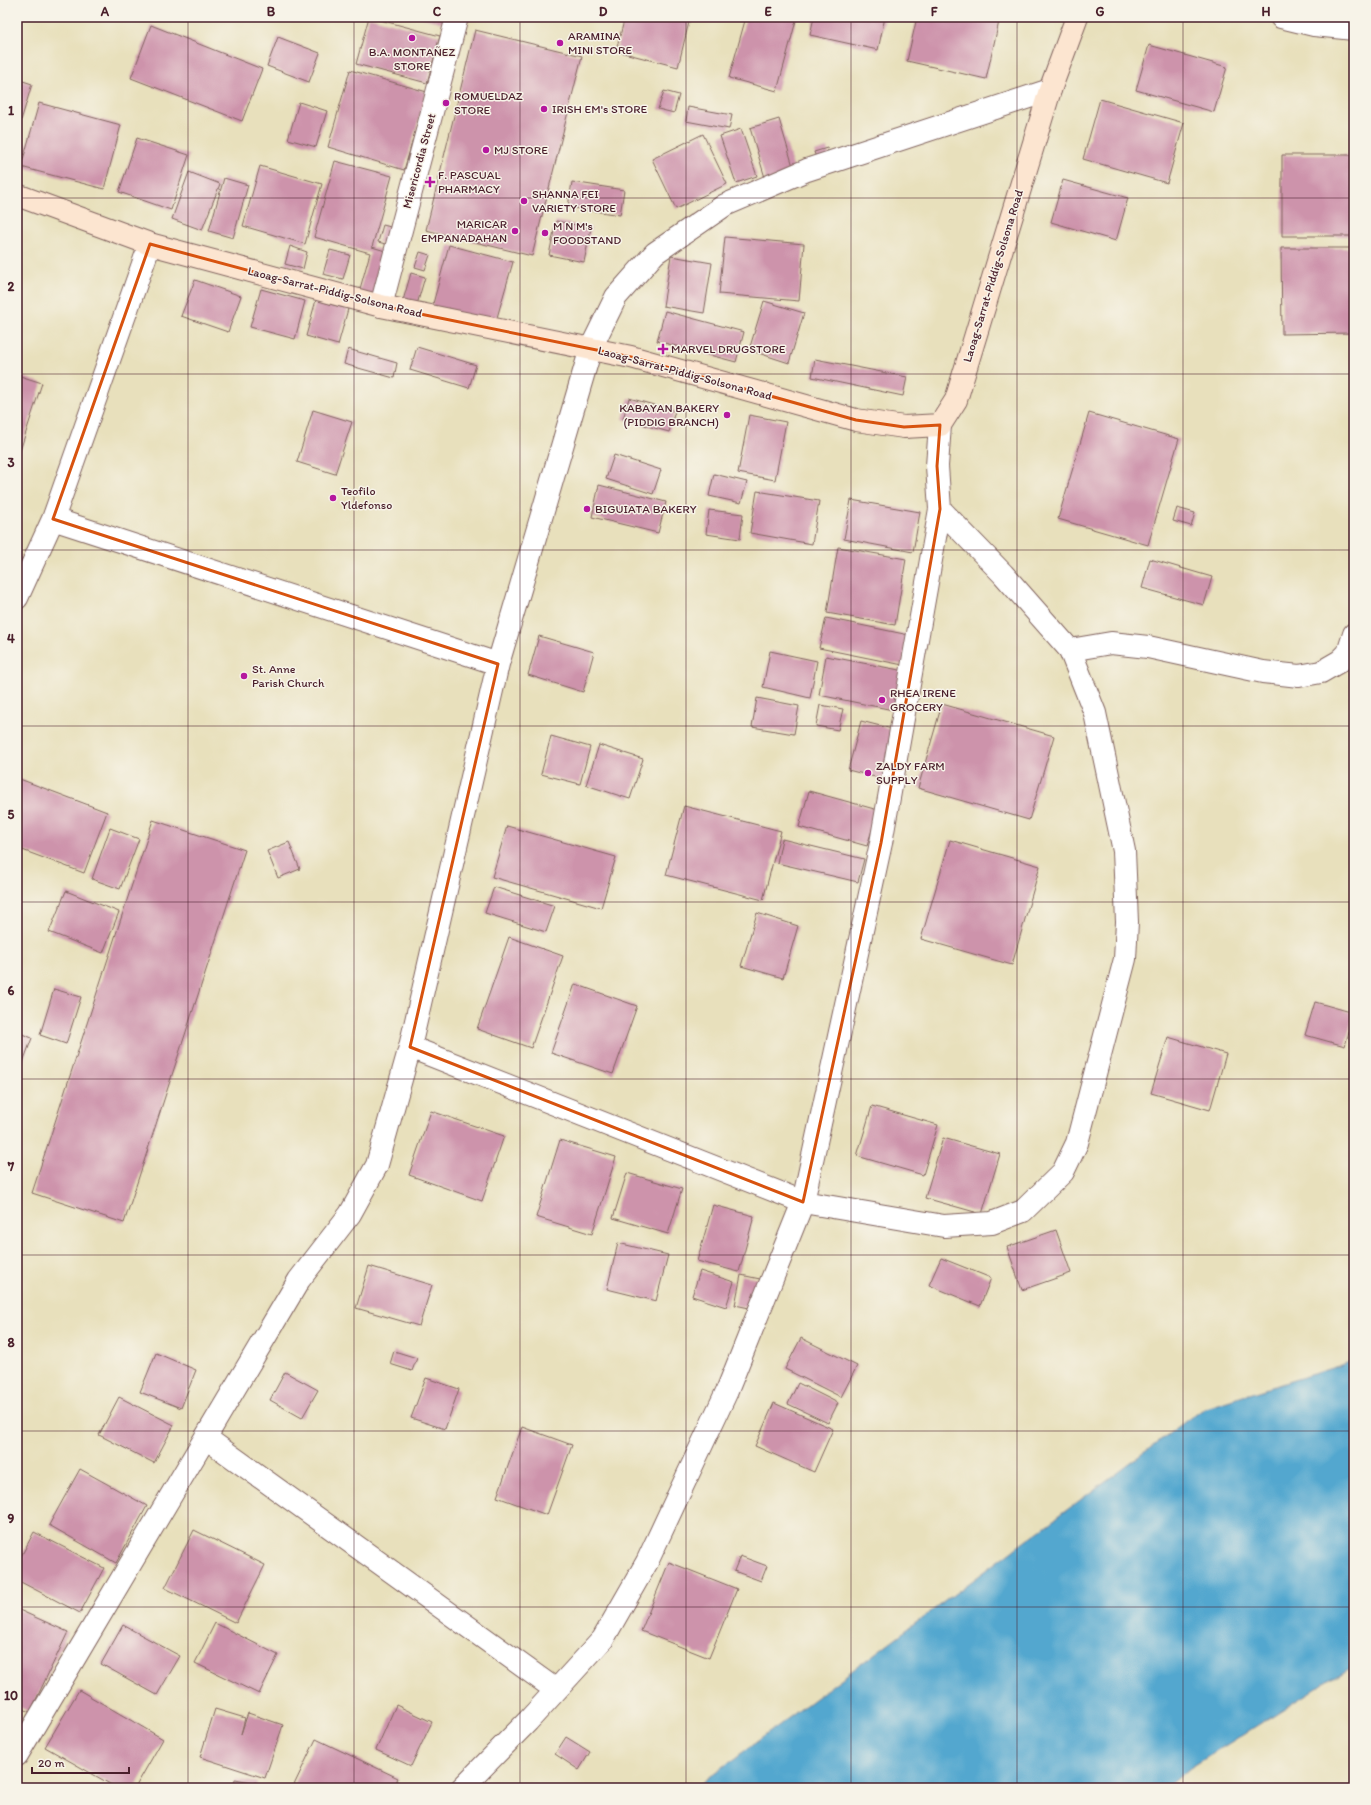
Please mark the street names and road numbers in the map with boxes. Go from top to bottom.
street label: Misericordia Street [400,111,439,210]
street label: Laoag-Sarrat-Piddig-Solsona Road [960,188,1026,364]
street label: Laoag-Sarrat-Piddig-Solsona Road [246,263,424,321]
street label: Laoag-Sarrat-Piddig-Solsona Road [597,343,774,403]

